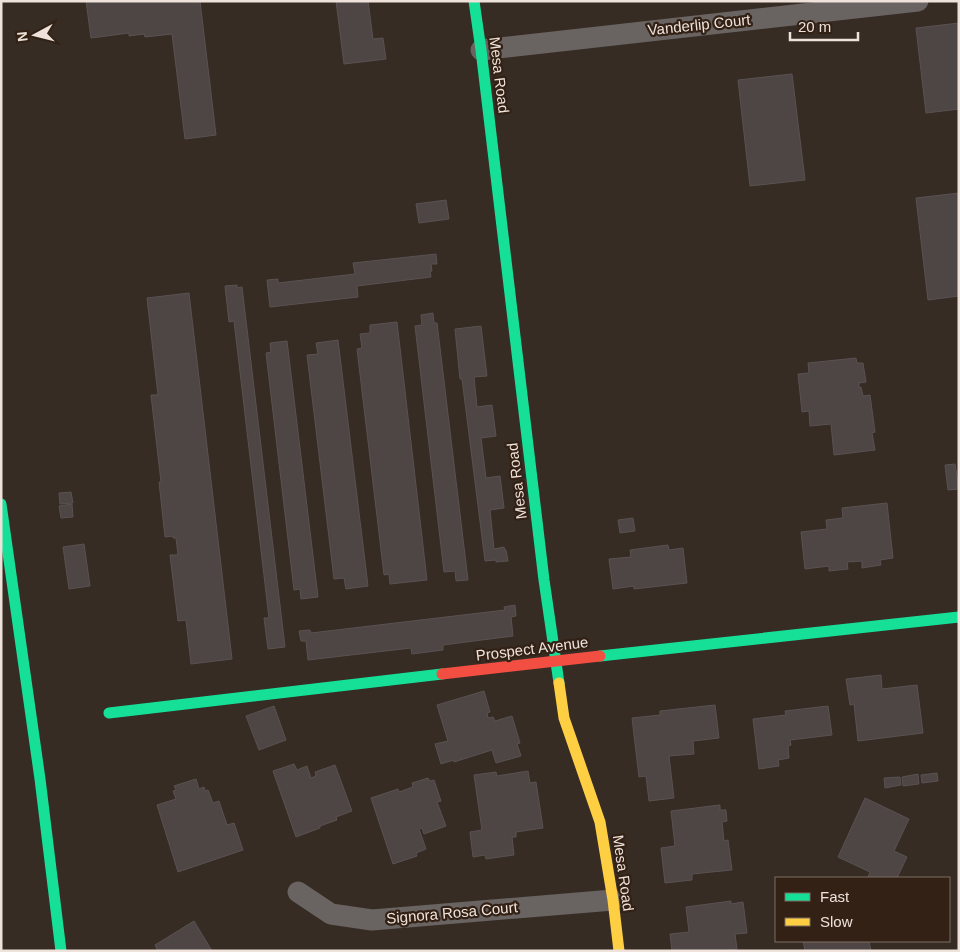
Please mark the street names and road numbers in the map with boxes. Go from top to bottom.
street label: Vanderlip Court [647,11,752,38]
street label: Mesa Road [486,36,513,114]
street label: Mesa Road [503,442,530,520]
street label: Prospect Avenue [475,633,589,664]
street label: Mesa Road [610,834,637,912]
street label: Signora Rosa Court [386,898,519,927]

